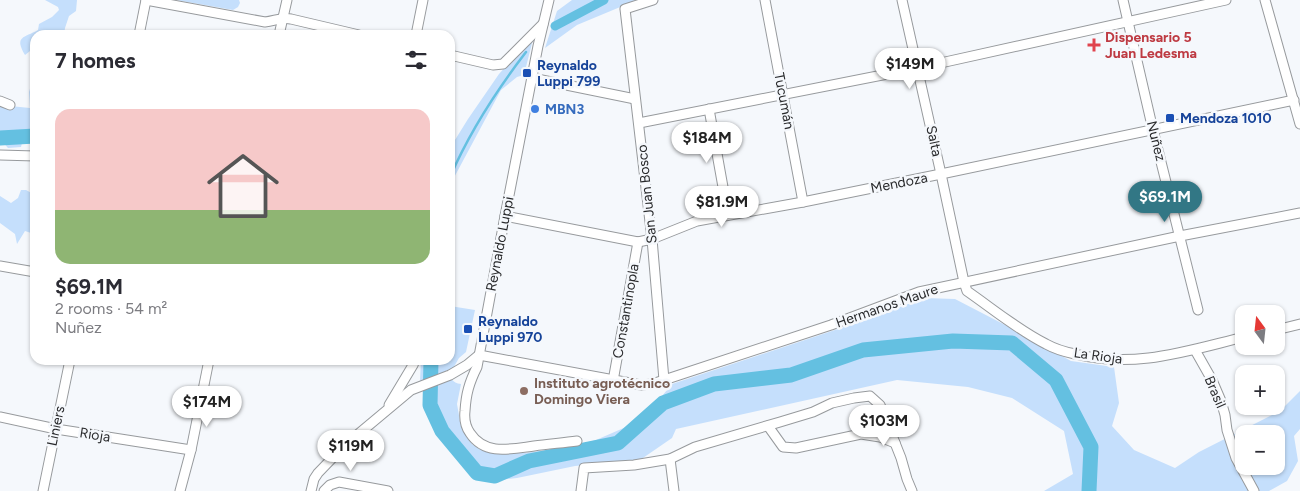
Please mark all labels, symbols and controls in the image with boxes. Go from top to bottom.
place label: Dispensario 5 Juan Ledesma [1105,29,1197,62]
marker: Dispensario 5 Juan Ledesma [1087,38,1101,52]
icon: filters [402,46,430,74]
text: 7 homes [55,48,136,73]
pin: $149M [875,48,945,90]
text: $149M [886,54,934,73]
place label: Reynaldo Luppi 799 [537,57,600,90]
marker: Reynaldo Luppi 799 [521,67,533,79]
street label: Tucumán [770,71,798,131]
place label: MBN3 [545,101,584,118]
marker: MBN3 [529,103,541,115]
place label: Mendoza 1010 [1180,110,1272,127]
marker: Mendoza 1010 [1164,112,1176,124]
street label: Nuñez [1143,119,1169,163]
pin: $184M [672,121,742,164]
street label: Salta [922,124,946,158]
text: $184M [682,128,732,147]
icon: home [198,141,288,231]
street label: San Juan Bosco [633,144,661,244]
street label: Mendoza [869,169,929,197]
pin: $69.1M [1124,180,1206,223]
pin: $81.9M [681,186,763,228]
text: $69.1M [1139,187,1191,206]
text: $81.9M [696,192,748,211]
street label: Reynaldo Luppi [482,195,518,293]
street label: Constantinopla [609,262,643,360]
text: $69.1M [55,274,123,299]
street label: Hermanos Maure [834,280,941,331]
text: 2 rooms · 54 m² [55,299,167,318]
north arrow [1235,305,1285,355]
map controls [1235,305,1285,475]
place label: Reynaldo Luppi 970 [478,313,542,346]
text: Nuñez [55,318,102,337]
marker: Reynaldo Luppi 970 [462,323,474,335]
street label: La Rioja [1073,344,1123,368]
button: + [1235,365,1285,415]
street label: Brasil [1201,373,1229,411]
place label: Instituto agrotécnico Domingo Viera [534,375,670,408]
marker: Instituto agrotécnico Domingo Viera [518,385,530,397]
pin: $174M [172,386,242,428]
text: $174M [183,392,231,411]
street label: Liniers [43,404,69,448]
pin: $103M [849,404,919,447]
text: $103M [860,411,908,430]
street label: Rioja [78,424,112,446]
button: − [1235,425,1285,475]
pin: $119M [316,430,386,472]
text: $119M [328,436,374,455]

